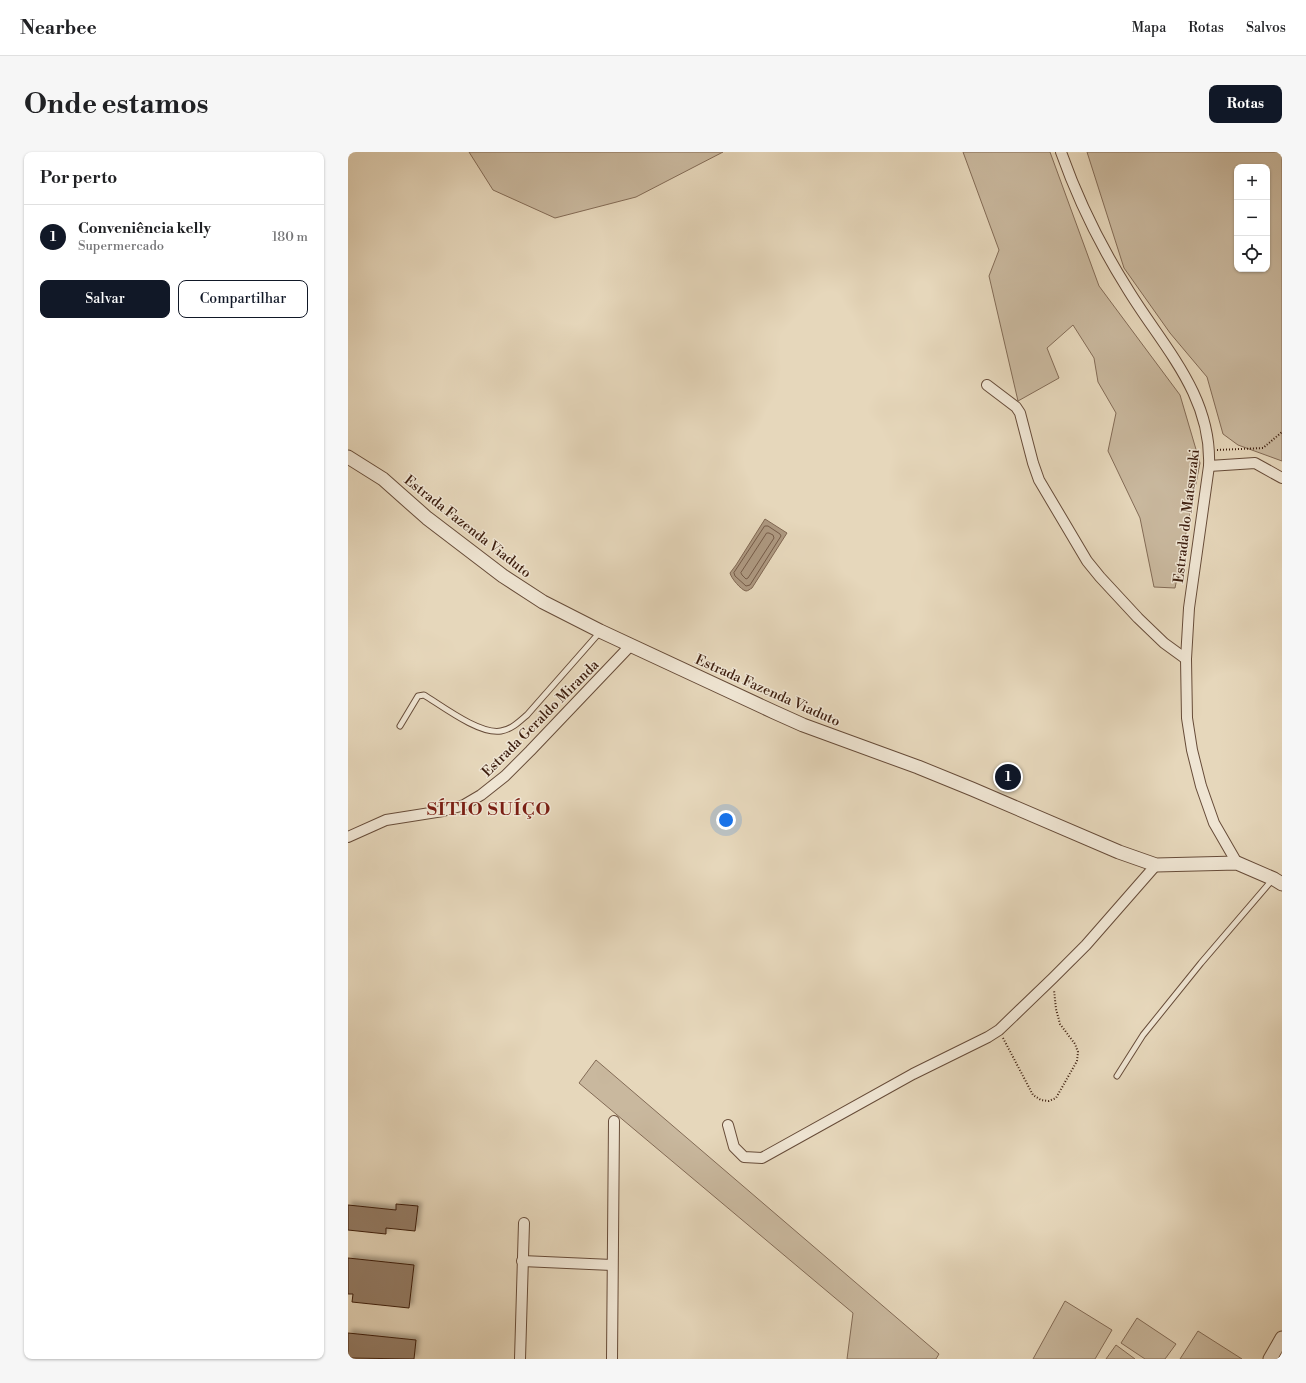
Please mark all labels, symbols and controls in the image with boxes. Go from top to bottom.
text: Nearbee [20,16,97,40]
text: Mapa [1132,19,1166,37]
text: Rotas [1188,19,1224,37]
text: Salvos [1246,19,1286,37]
button: Rotas [1209,85,1282,123]
text: Onde estamos [24,87,209,122]
map controls [1234,164,1270,272]
button: + [1234,164,1270,200]
text: Por perto [40,167,117,189]
button: − [1234,200,1270,236]
text: Conveniência kelly [78,219,211,238]
text: 1 [50,229,56,245]
text: 180 m [272,229,308,245]
button: locate [1234,236,1270,272]
text: Supermercado [78,238,164,254]
button: Salvar [40,280,170,318]
button: Compartilhar [178,280,308,318]
street label: Estrada do Matsuzaki [1170,448,1204,584]
street label: Estrada Fazenda Viaduto [400,471,535,582]
street label: Estrada Fazenda Viaduto [692,651,843,731]
street label: Estrada Geraldo Miranda [478,656,604,781]
pin: 1 [995,762,1021,792]
district label: SÍTIO SUÍÇO [427,798,551,821]
your location [716,810,736,830]

